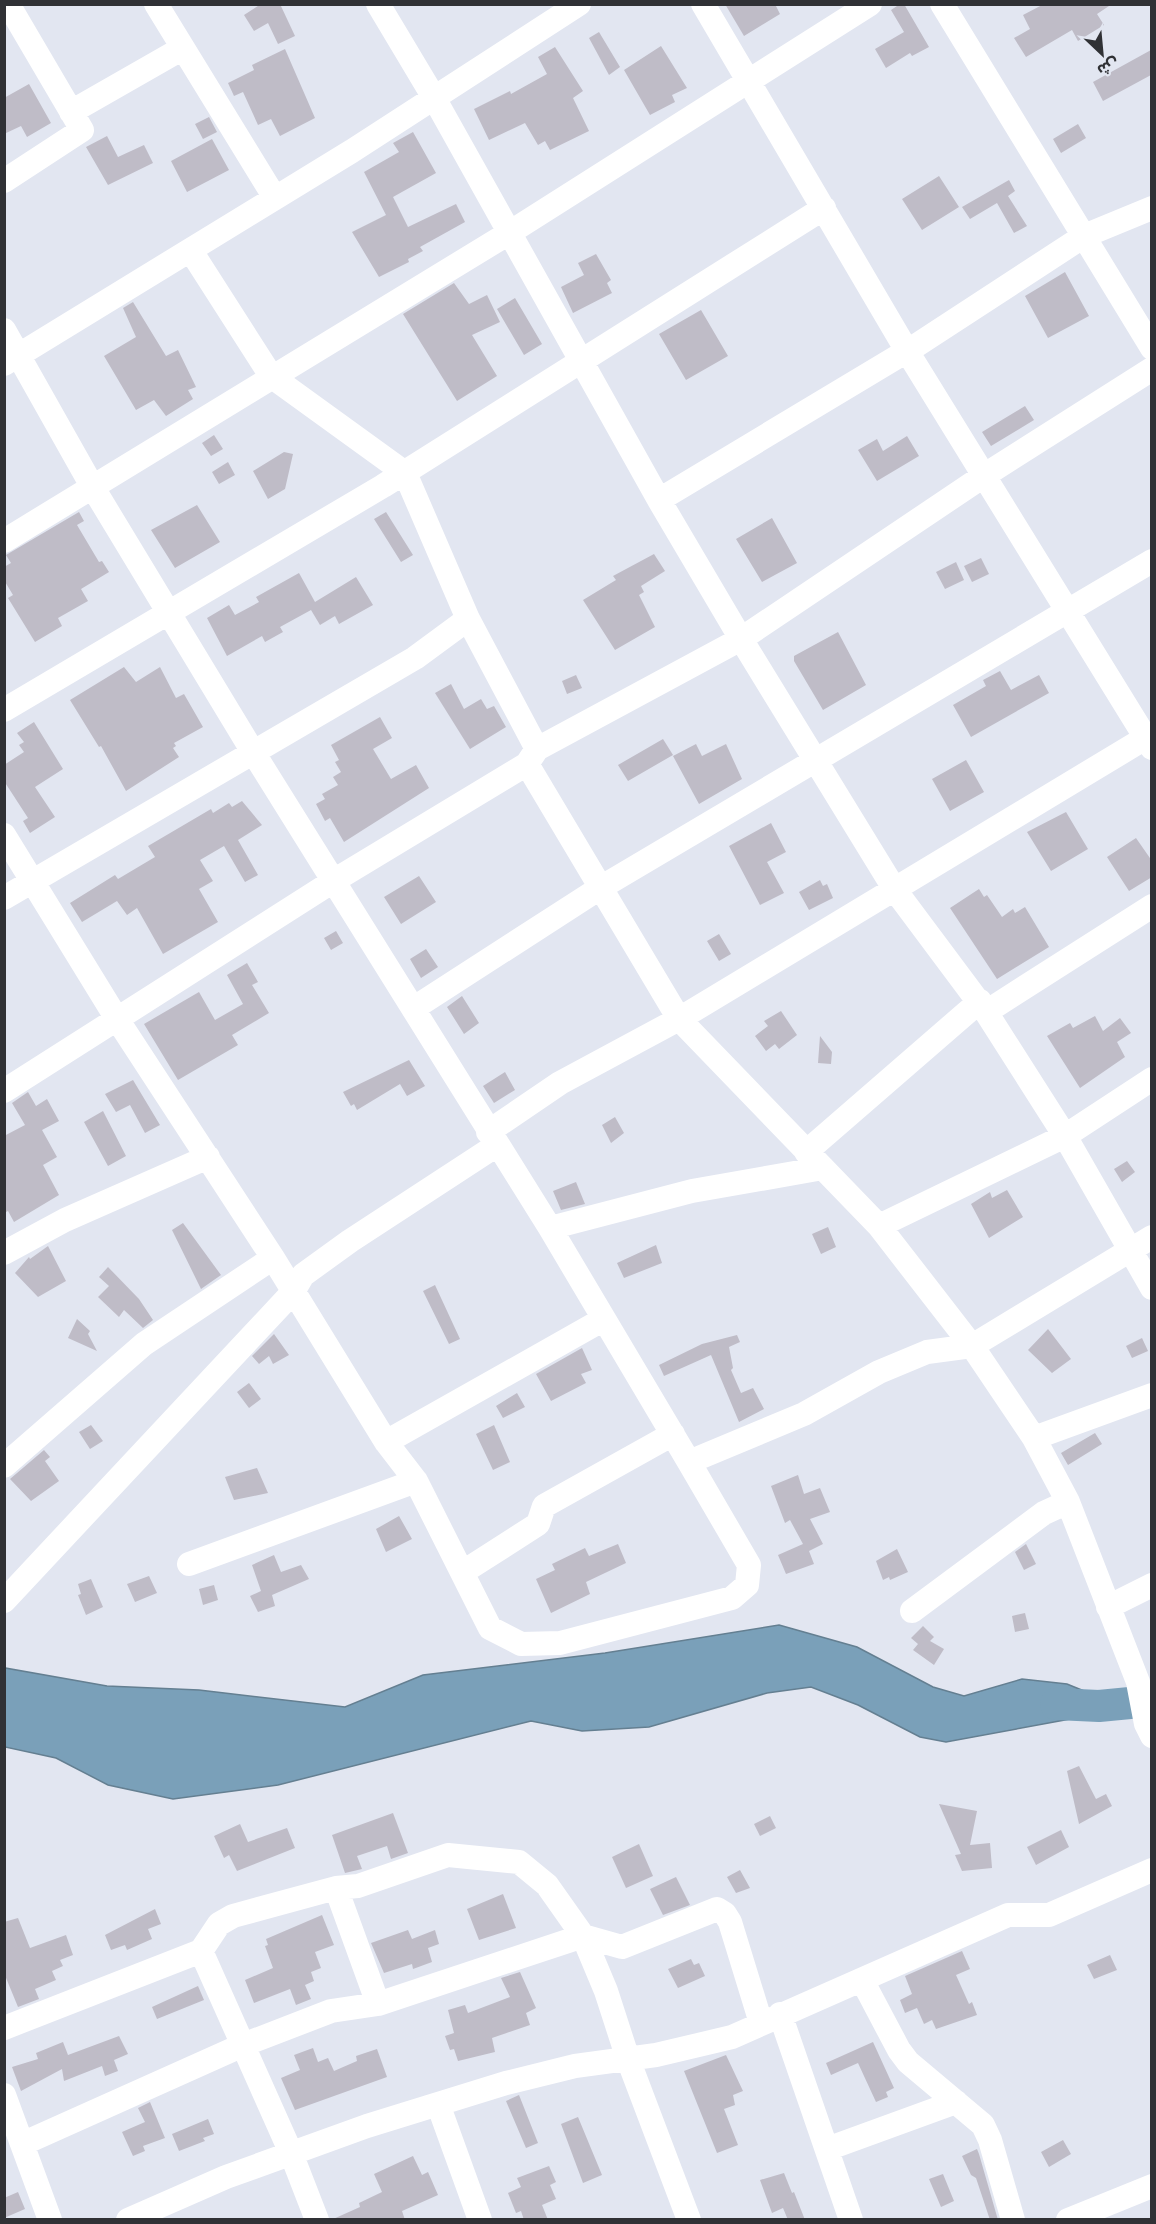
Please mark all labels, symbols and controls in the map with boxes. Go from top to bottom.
north arrow [1072,24,1132,84]
text: ش [1093,52,1122,80]

